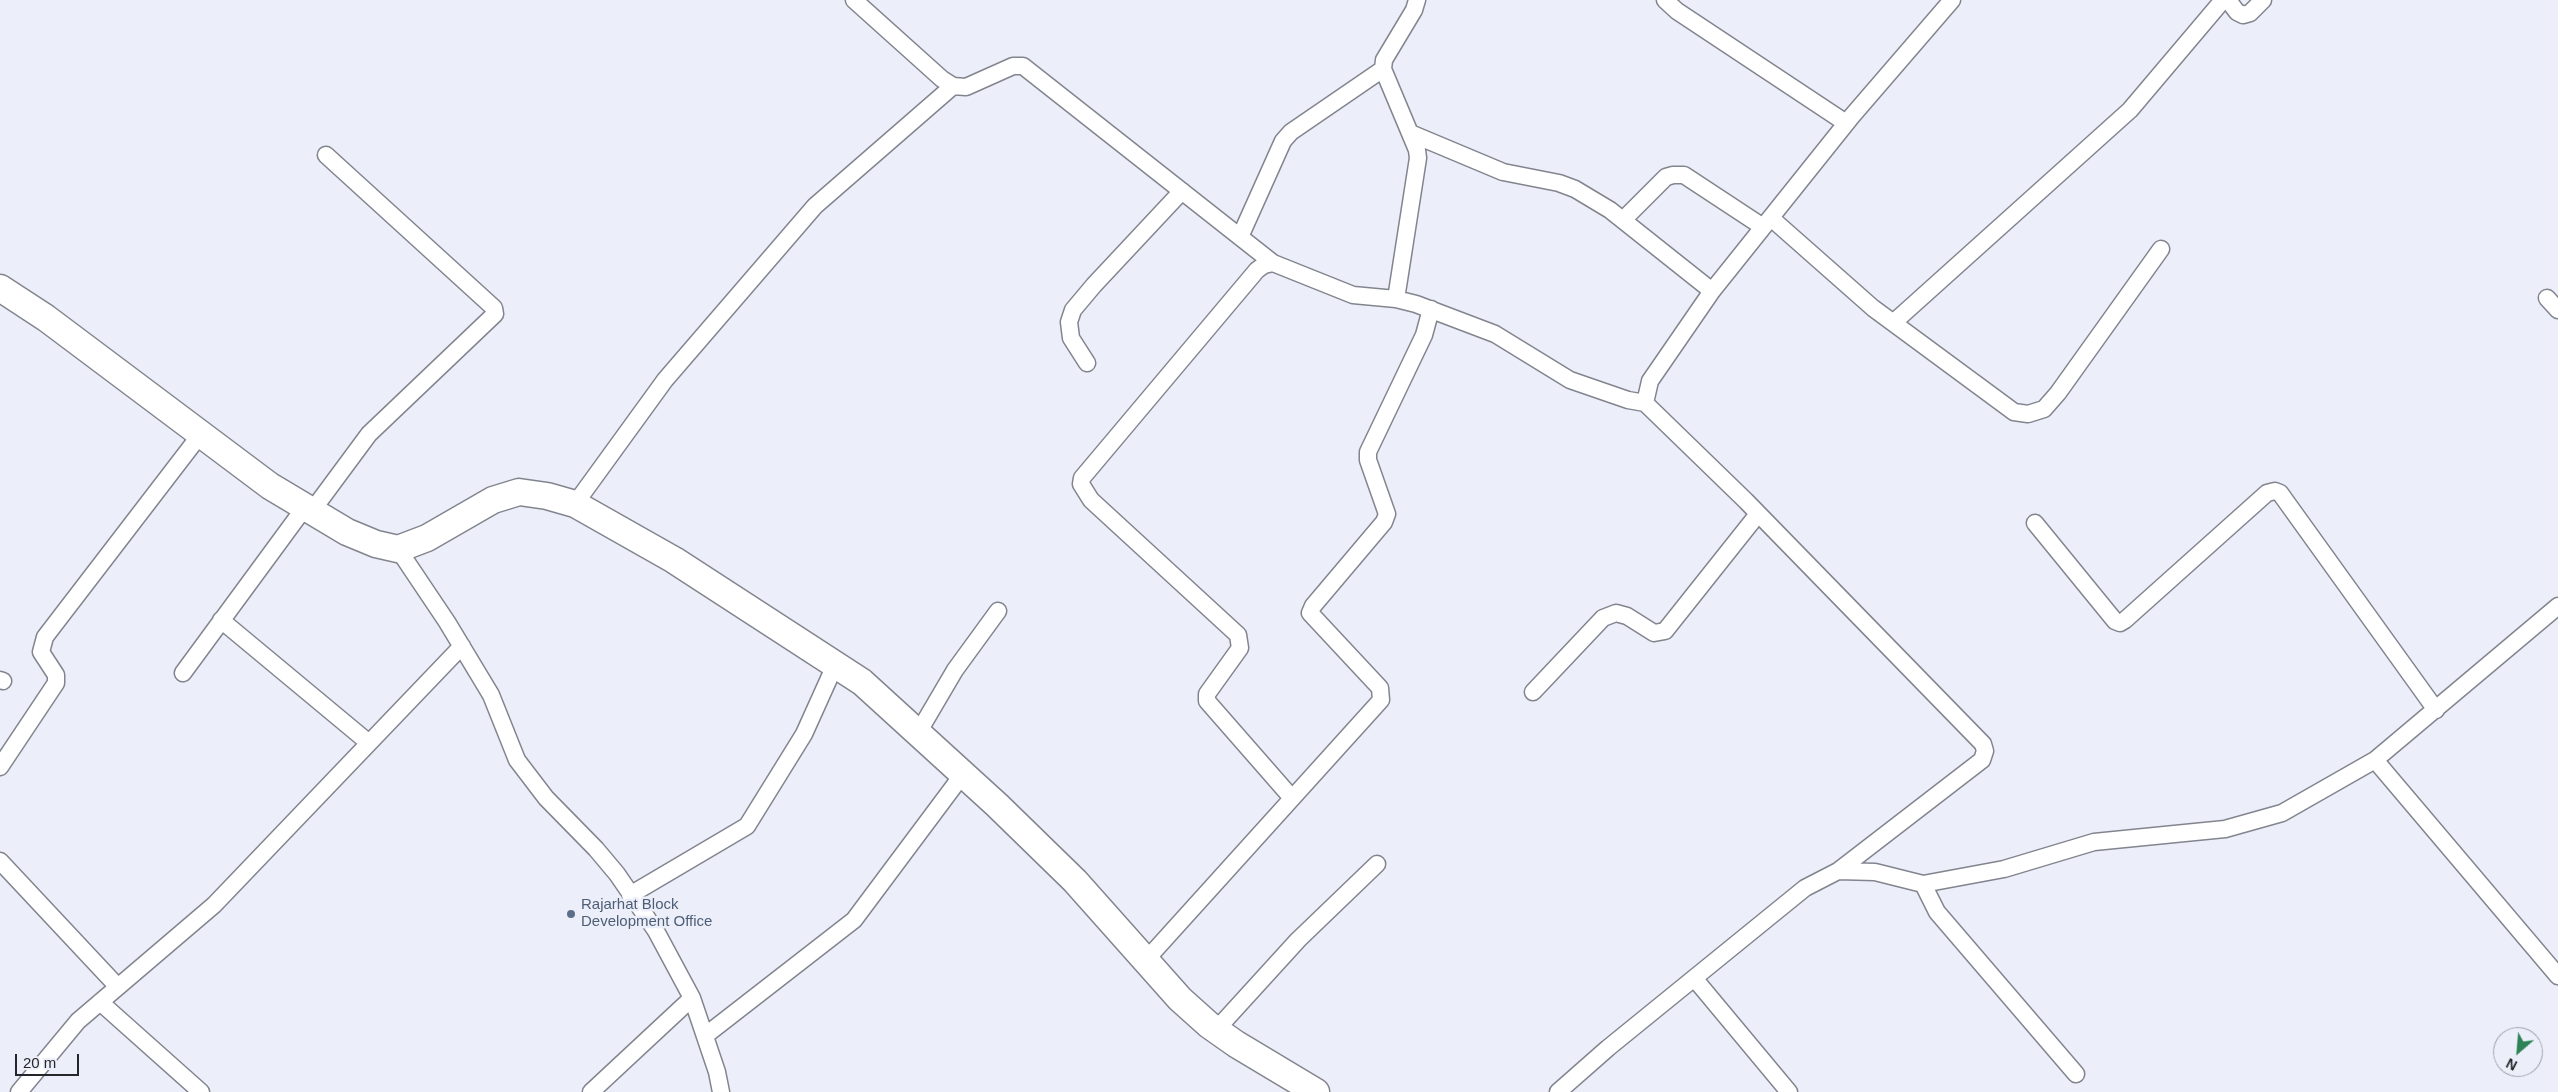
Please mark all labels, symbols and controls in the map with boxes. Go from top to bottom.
place label: Rajarhat Block Development Office [581,896,712,931]
marker: Rajarhat Block Development Office [565,908,577,920]
north arrow [2493,1027,2543,1077]
scale bar [18,1044,81,1076]
text: 20 m [23,1054,56,1071]
text: N [2504,1055,2520,1074]

